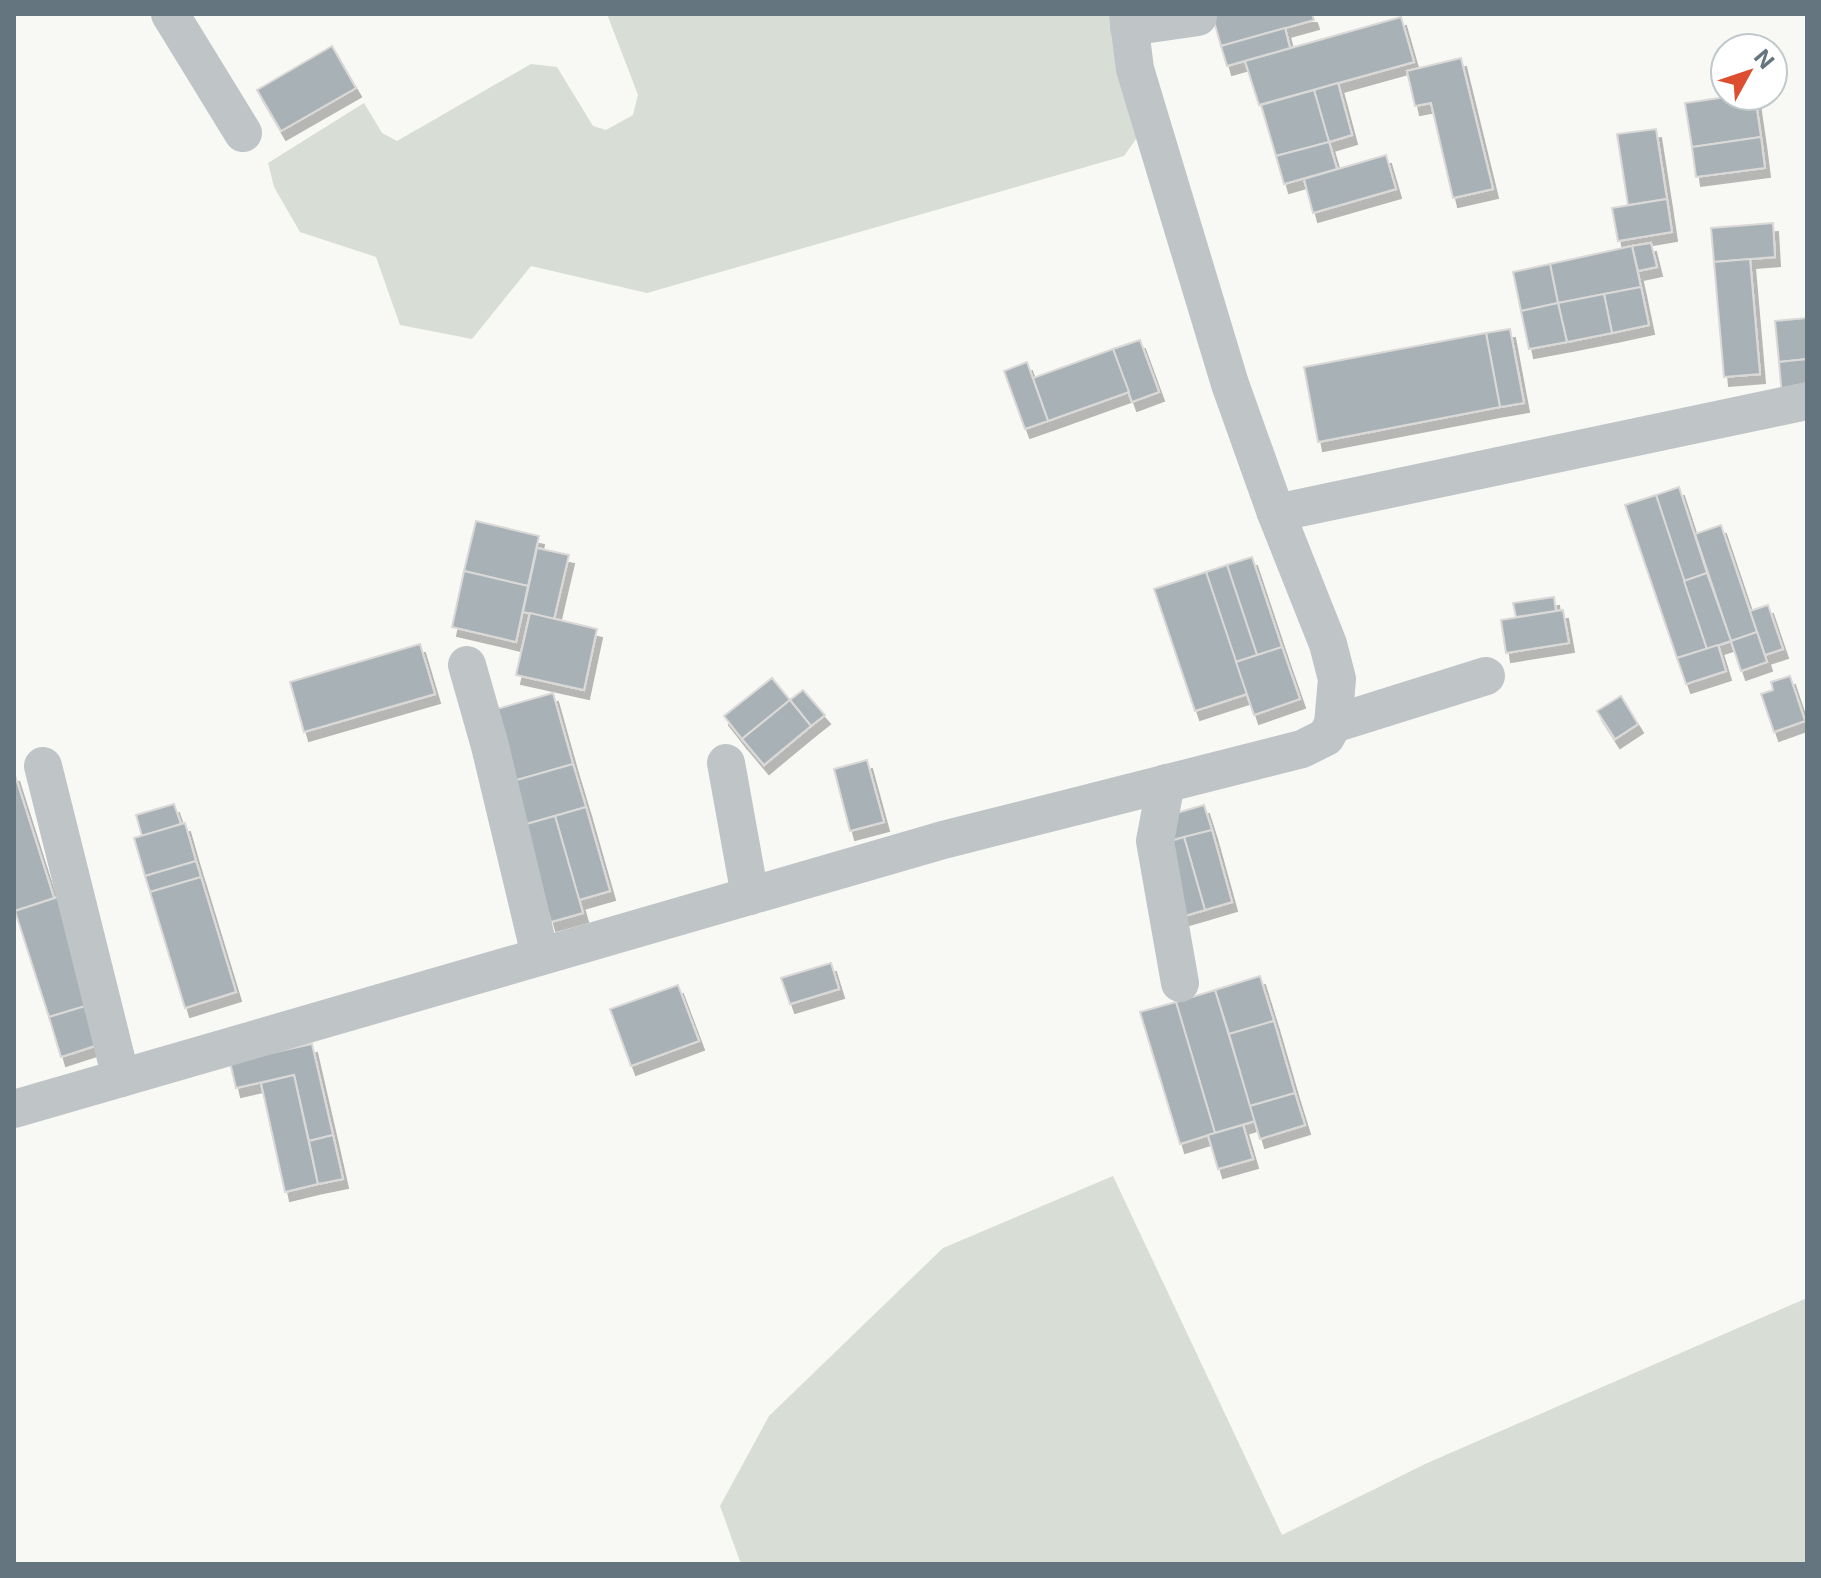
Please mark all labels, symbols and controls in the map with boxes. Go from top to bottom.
north arrow [1709,32,1789,112]
text: N [1749,44,1780,74]

